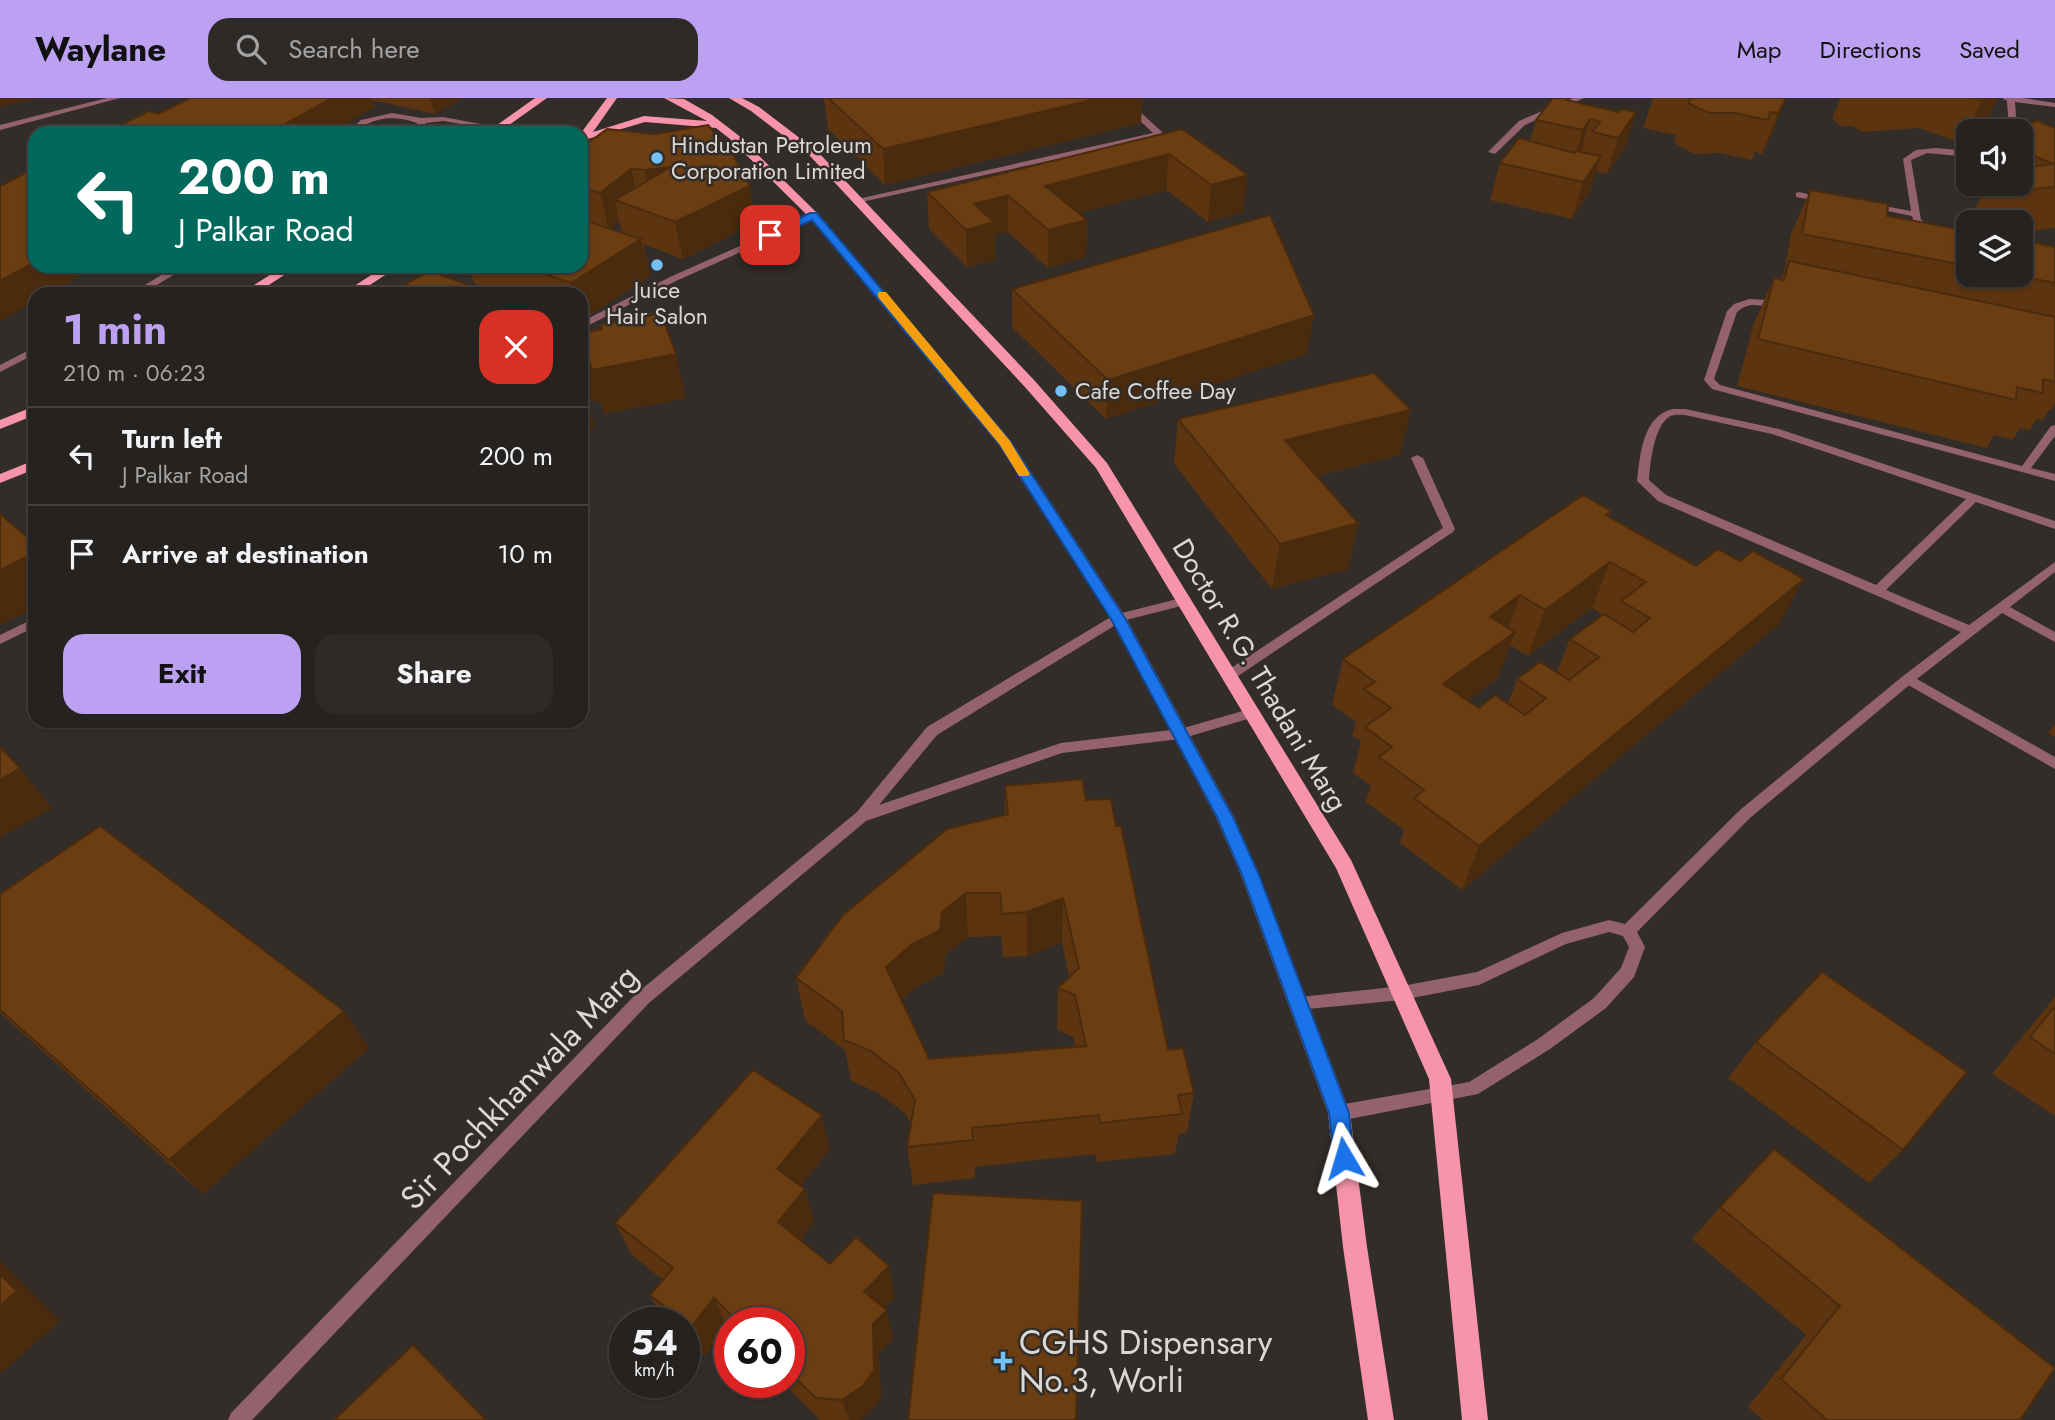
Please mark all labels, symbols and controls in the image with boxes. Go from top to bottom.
search box [208,18,698,81]
text: Waylane [35,26,166,73]
icon: search [232,30,270,68]
text: Search here [288,30,420,68]
text: Map [1737,32,1782,67]
text: Directions [1820,32,1921,67]
text: Saved [1959,32,2020,67]
map controls [1956,119,2033,287]
button: sound [1956,119,2033,196]
place label: Hindustan Petroleum Corporation Limited [671,128,872,188]
text: 200 m [178,142,330,212]
marker: Hindustan Petroleum Corporation Limited [649,150,665,166]
icon: left [63,154,154,245]
pin [740,205,800,265]
text: J Palkar Road [178,207,354,253]
button: layers [1956,210,2033,287]
icon: arrive [751,216,789,254]
marker: Juice Hair Salon [649,257,665,273]
place label: Juice Hair Salon [606,273,708,333]
text: 1 min [63,299,167,360]
button: close [479,310,553,384]
text: 210 m · 06:23 [63,356,205,390]
place label: Cafe Coffee Day [1075,374,1237,408]
marker: Cafe Coffee Day [1053,383,1069,399]
text: Turn left [122,420,222,458]
icon: left [63,437,101,475]
text: 200 m [479,437,553,475]
text: J Palkar Road [122,458,248,492]
street label: Doctor R.G. Thadani Marg [1162,531,1358,819]
icon: arrive [63,535,101,573]
text: Arrive at destination [122,535,369,573]
text: 10 m [498,535,553,573]
button: Exit [63,634,301,714]
button: Share [315,634,553,714]
street label: Sir Pochkhanwala Marg [389,954,649,1220]
position arrow [1307,1121,1381,1195]
speed limit sign: 60 [714,1307,805,1398]
text: 54 [631,1318,678,1368]
place label: CGHS Dispensary No.3, Worli [1019,1319,1273,1404]
marker: CGHS Dispensary No.3, Worli [993,1351,1013,1371]
text: km/h [634,1357,675,1383]

